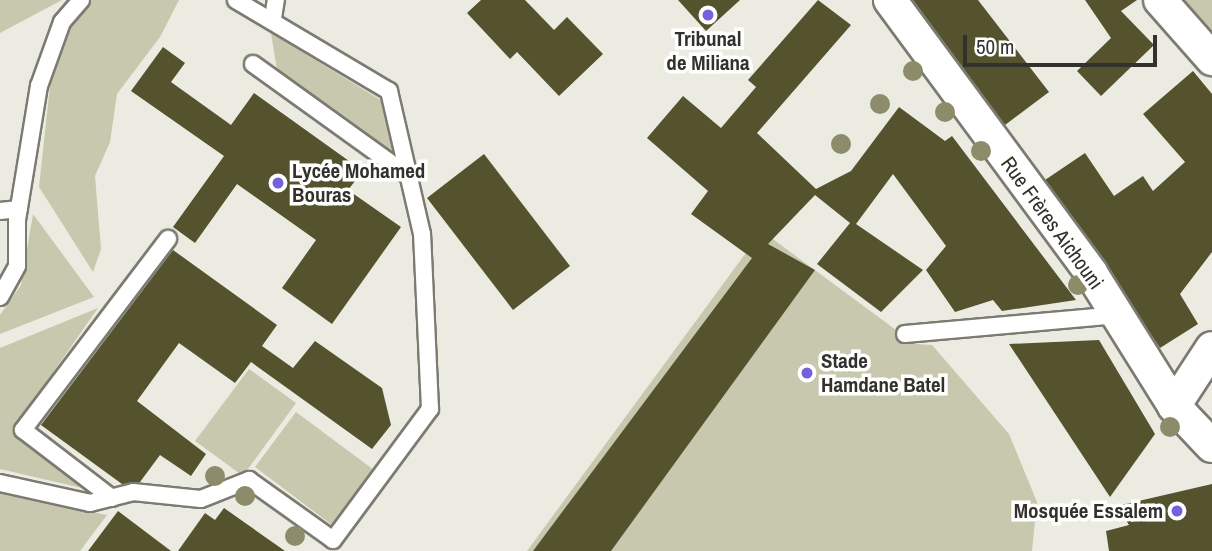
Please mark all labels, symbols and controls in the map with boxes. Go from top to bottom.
marker: Tribunal de Miliana [700,7,716,23]
scale bar [967,21,1161,65]
place label: Tribunal de Miliana [666,26,750,76]
text: 50 m [976,32,1014,61]
street label: Rue Frères Aichouni [995,151,1109,295]
place label: Lycée Mohamed Bouras [292,158,425,208]
marker: Lycée Mohamed Bouras [270,175,286,191]
place label: Stade Hamdane Batel [821,348,945,398]
marker: Stade Hamdane Batel [799,365,815,381]
place label: Mosquée Essalem [1014,498,1163,524]
marker: Mosquée Essalem [1169,503,1185,519]

